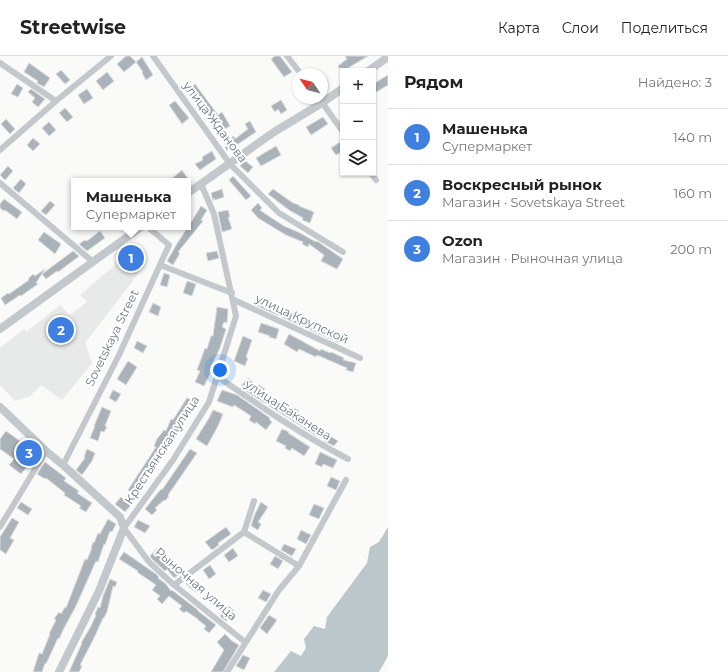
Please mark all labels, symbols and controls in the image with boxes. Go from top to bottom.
text: Streetwise [20,16,126,39]
text: Карта [498,19,540,37]
text: Слои [562,19,599,37]
text: Поделиться [621,19,708,37]
north arrow [292,68,328,104]
map controls [340,68,376,176]
button: + [340,68,376,104]
text: Рядом [404,72,463,92]
text: Найдено: 3 [638,74,712,90]
street label: улица Жданова [179,77,251,165]
button: − [340,104,376,140]
text: Машенька [442,119,528,138]
text: 1 [414,129,420,145]
text: 140 m [673,129,712,145]
text: Супермаркет [442,138,532,154]
button: layers [340,140,376,176]
text: Воскресный рынок [442,175,602,194]
popup [71,178,191,230]
text: 2 [413,185,421,201]
text: 160 m [674,185,712,201]
text: Машенька [86,187,172,206]
text: Магазин · Sovetskaya Street [442,194,625,210]
text: Супермаркет [86,206,176,222]
text: Ozon [442,231,483,250]
text: 3 [413,241,421,257]
text: 200 m [670,241,712,257]
pin: 1 [118,243,144,273]
text: Магазин · Рыночная улица [442,250,623,266]
street label: Sovetskaya Street [82,287,142,389]
street label: улица Крупской [252,290,351,347]
pin: 2 [48,315,74,345]
your location [210,360,230,380]
street label: улица Баканева [241,376,334,443]
street label: Крестьянская улица [121,393,202,507]
pin: 3 [16,438,42,468]
street label: Рыночная улица [152,544,240,623]

